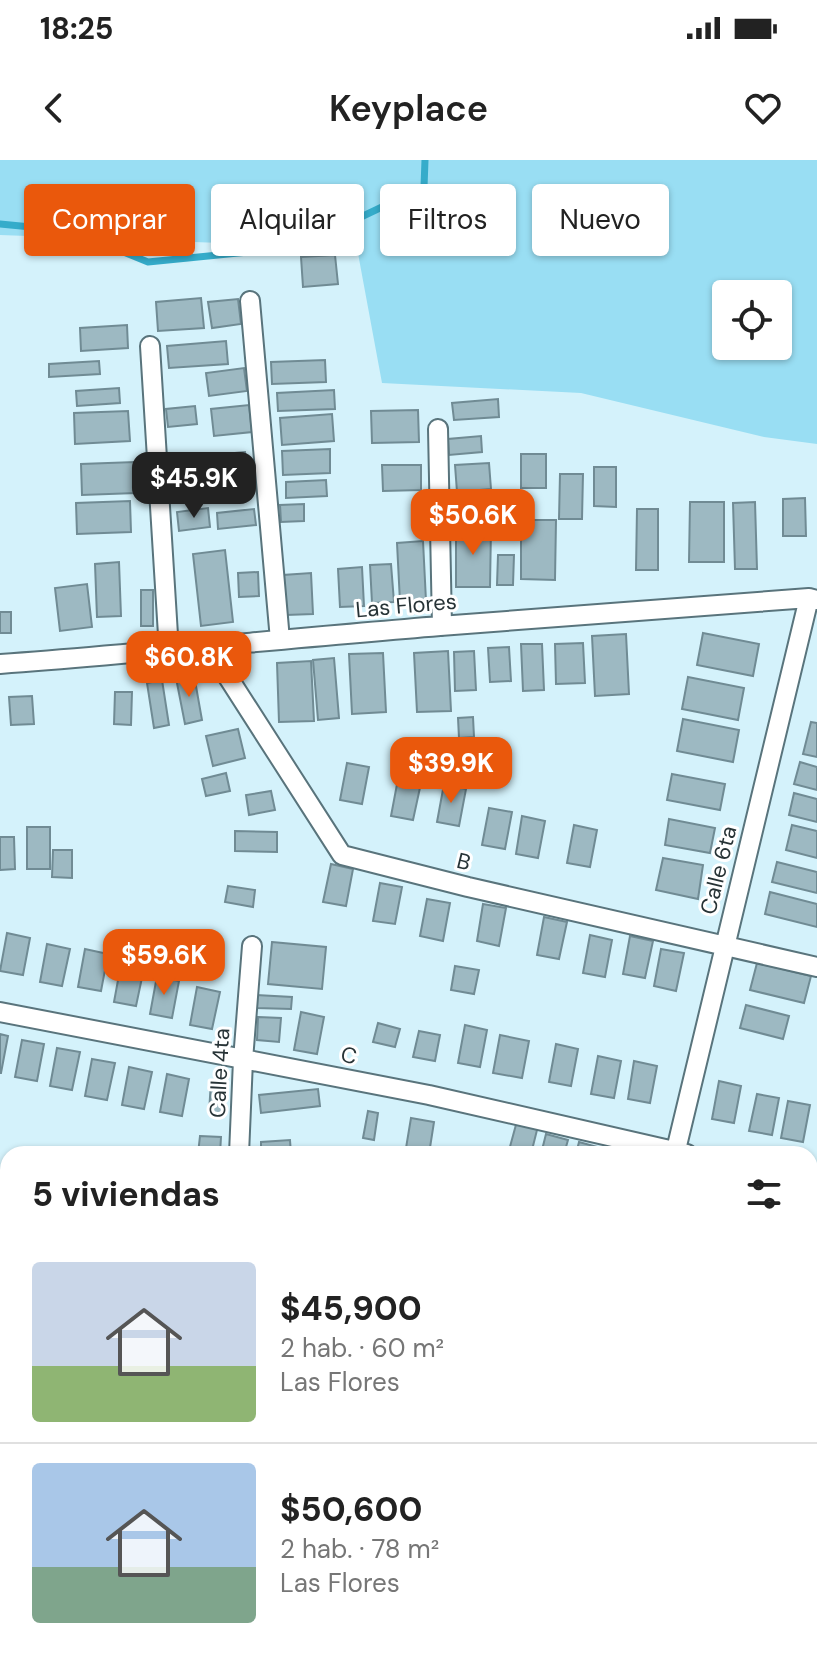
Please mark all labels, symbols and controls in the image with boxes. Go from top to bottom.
text: 18:25 [40,9,114,48]
text: Keyplace [329,85,488,132]
icon: back [32,86,76,130]
icon: heart [741,86,785,130]
chip: Comprar [24,184,195,256]
chip: Alquilar [211,184,364,256]
chip: Filtros [380,184,516,256]
chip: Nuevo [532,184,669,256]
map controls [712,280,792,360]
button: locate [712,280,792,360]
pin: $45.9K [129,452,259,520]
text: $45.9K [150,461,238,495]
pin: $50.6K [408,489,538,557]
text: $50.6K [429,498,517,532]
street label: Las Flores [354,587,458,624]
pin: $60.8K [124,631,254,699]
text: $60.8K [144,640,234,674]
pin: $39.9K [386,737,516,805]
text: $39.9K [408,746,494,780]
street label: Calle 6ta [693,823,743,917]
street label: B [454,846,474,877]
pin: $59.6K [99,929,229,997]
text: $59.6K [121,938,207,972]
street label: Calle 4ta [203,1027,236,1119]
street label: C [338,1040,359,1071]
text: 5 viviendas [32,1172,220,1217]
icon: filters [742,1172,786,1216]
text: $45,900 [280,1286,422,1331]
icon: home [96,1294,192,1390]
text: 2 hab. · 60 m² [280,1331,444,1365]
text: Las Flores [280,1365,400,1399]
text: $50,600 [280,1487,422,1532]
icon: home [96,1495,192,1591]
text: 2 hab. · 78 m² [280,1532,439,1566]
text: Las Flores [280,1566,400,1600]

